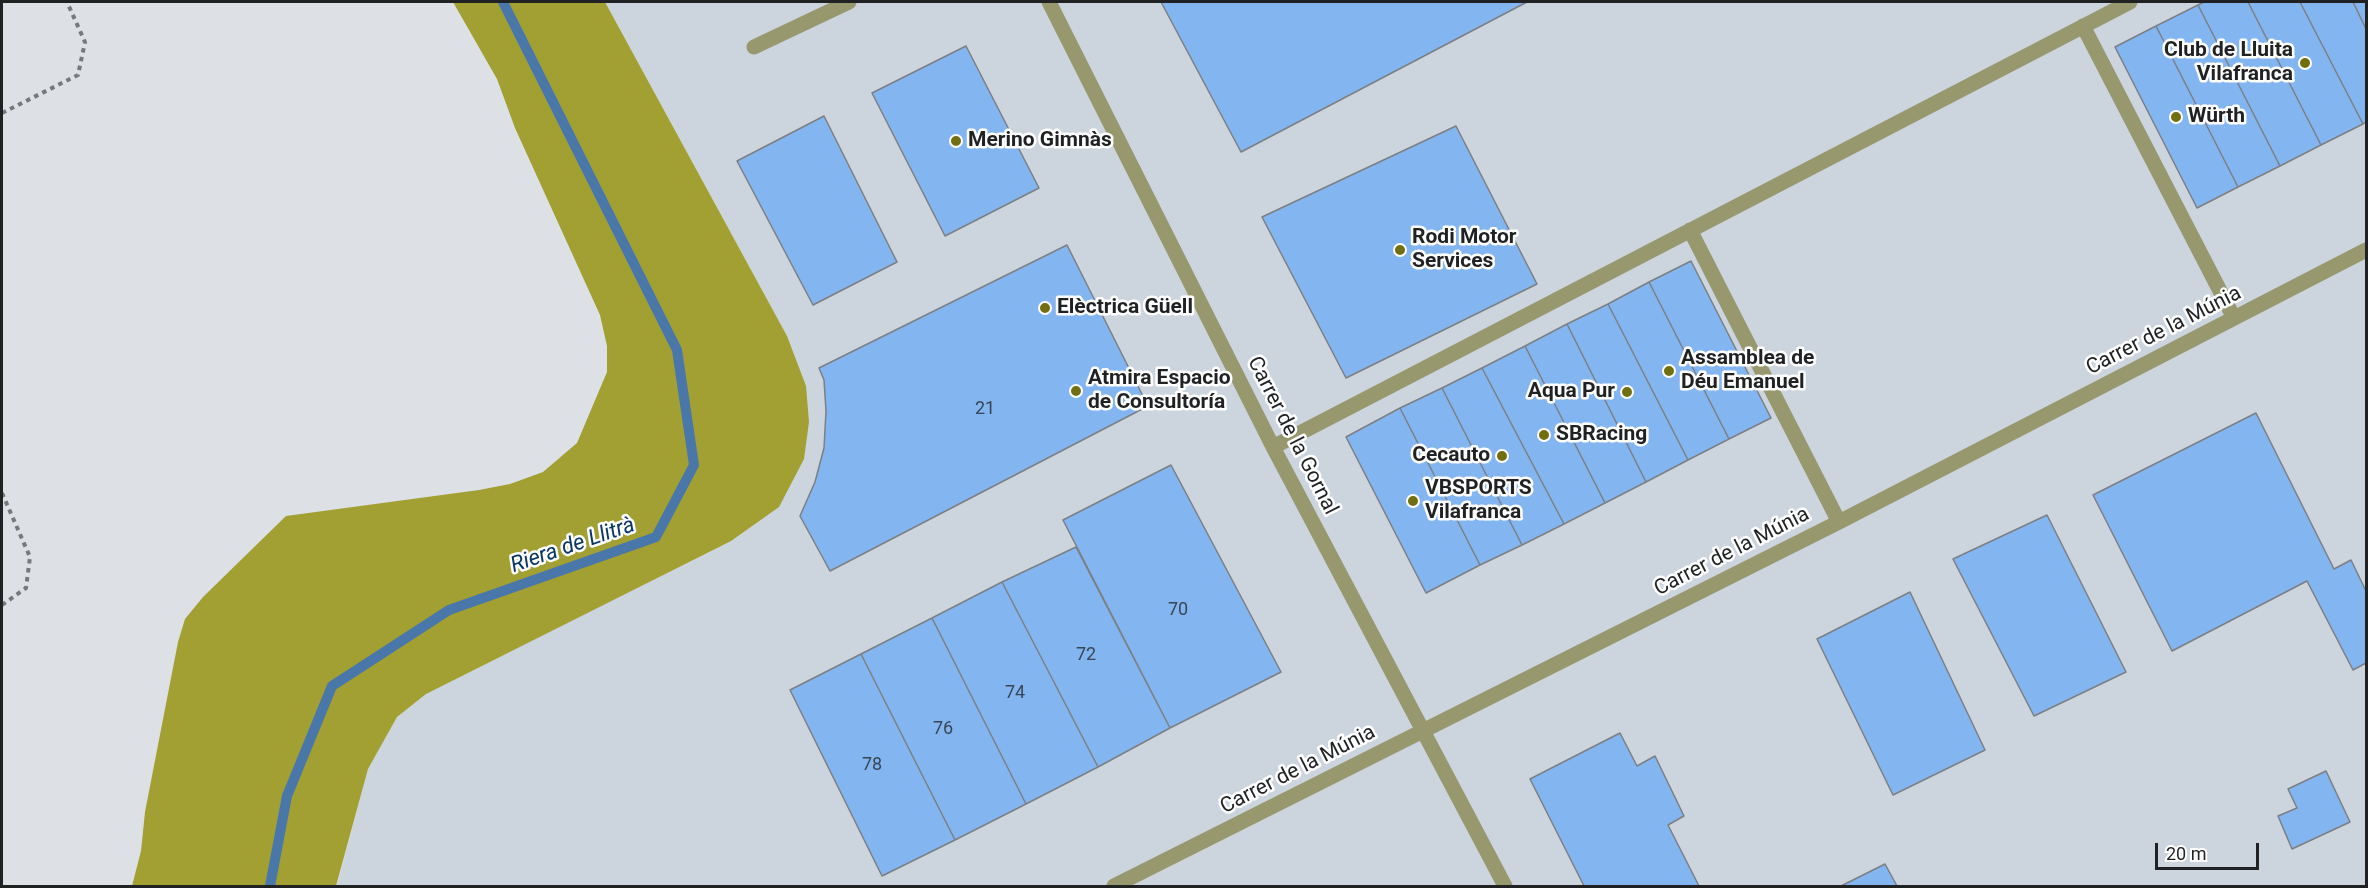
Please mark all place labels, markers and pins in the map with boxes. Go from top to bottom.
place label: Club de Lluita Vilafranca [2164,38,2293,88]
marker: Club de Lluita Vilafranca [2298,56,2312,70]
place label: Würth [2188,104,2245,130]
marker: Würth [2169,110,2183,124]
place label: Merino Gimnàs [968,128,1112,154]
marker: Merino Gimnàs [949,134,963,148]
place label: Rodi Motor Services [1412,225,1517,275]
marker: Rodi Motor Services [1393,243,1407,257]
place label: Elèctrica Güell [1057,295,1193,321]
marker: Elèctrica Güell [1038,301,1052,315]
place label: Assamblea de Déu Emanuel [1681,346,1814,396]
marker: Assamblea de Déu Emanuel [1662,364,1676,378]
place label: Atmira Espacio de Consultoría [1088,366,1231,416]
place label: Aqua Pur [1528,379,1615,405]
marker: Atmira Espacio de Consultoría [1069,384,1083,398]
marker: Aqua Pur [1620,385,1634,399]
place label: SBRacing [1556,422,1647,448]
marker: SBRacing [1537,428,1551,442]
place label: Cecauto [1412,443,1490,469]
marker: Cecauto [1495,449,1509,463]
place label: VBSPORTS Vilafranca [1425,476,1532,526]
marker: VBSPORTS Vilafranca [1406,494,1420,508]

